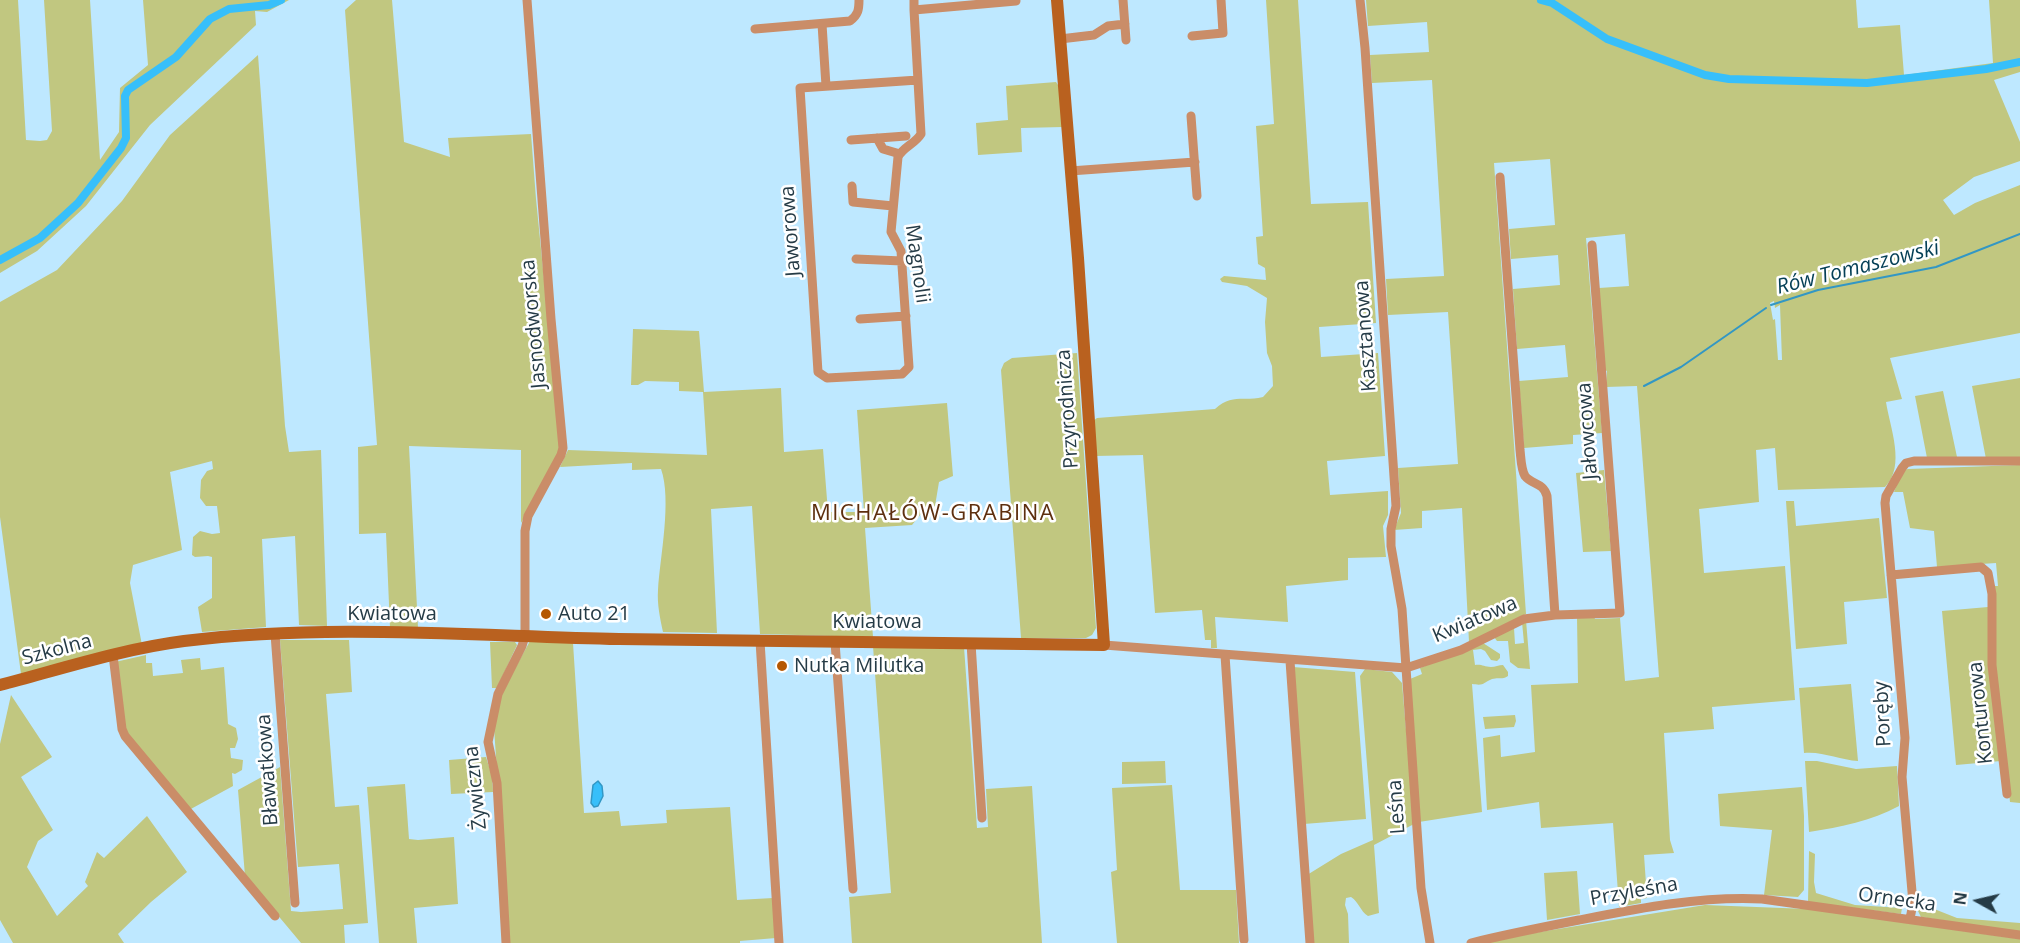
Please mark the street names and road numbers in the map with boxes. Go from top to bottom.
street label: Jaworowa [776,185,806,277]
street label: Magnolii [900,223,934,305]
street label: Jasnodworska [516,258,552,390]
street label: Kasztanowa [1350,280,1382,392]
street label: Przyrodnicza [1052,349,1084,469]
street label: Jałowcowa [1573,382,1603,480]
street label: Kwiatowa [1429,591,1521,649]
street label: Kwiatowa [347,602,437,626]
street label: Kwiatowa [832,610,922,634]
street label: Szkolna [19,629,95,671]
street label: Konturowa [1964,661,1998,765]
street label: Poręby [1869,681,1897,747]
street label: Bławatkowa [252,713,284,827]
street label: Żywiczna [460,745,492,831]
street label: Leśna [1383,779,1411,835]
street label: Przyleśna [1588,872,1680,912]
street label: Ornecka [1856,883,1938,917]

